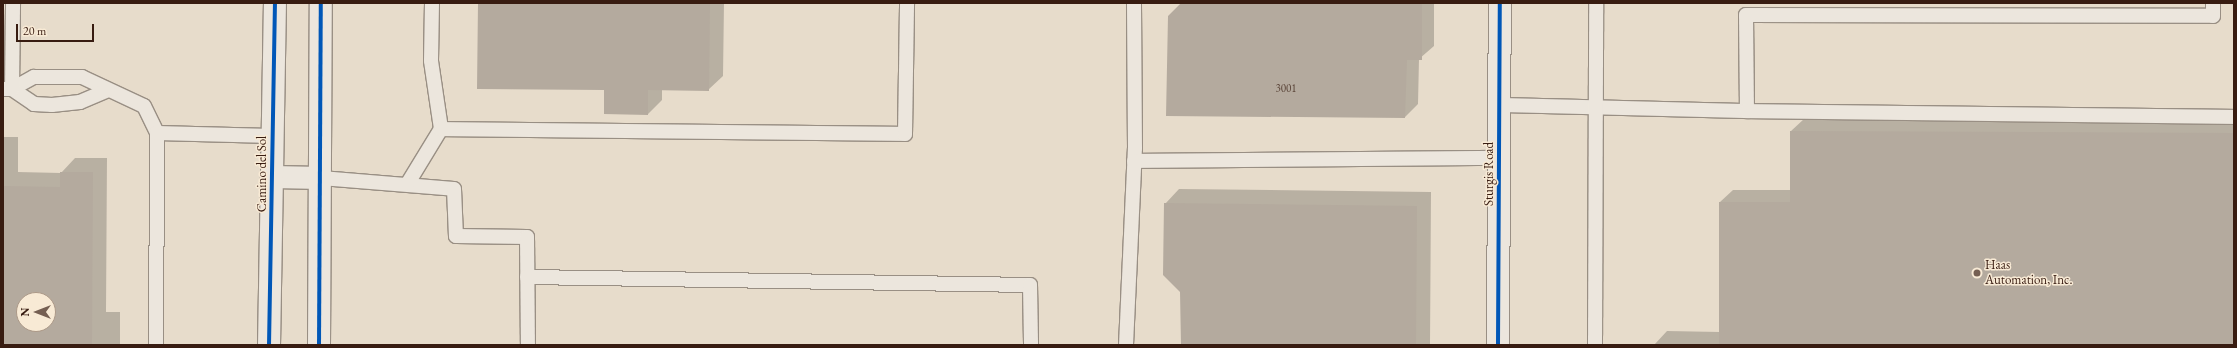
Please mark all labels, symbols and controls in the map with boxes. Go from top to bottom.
scale bar [18,16,96,42]
text: 20 m [23,23,46,39]
house number: 3001 [1275,81,1297,95]
street label: Camino del Sol [254,136,270,212]
street label: Sturgis Road [1481,142,1497,206]
place label: Haas Automation, Inc. [1985,258,2072,289]
marker: Haas Automation, Inc. [1972,268,1982,278]
north arrow [16,292,56,332]
text: N [18,308,32,316]

